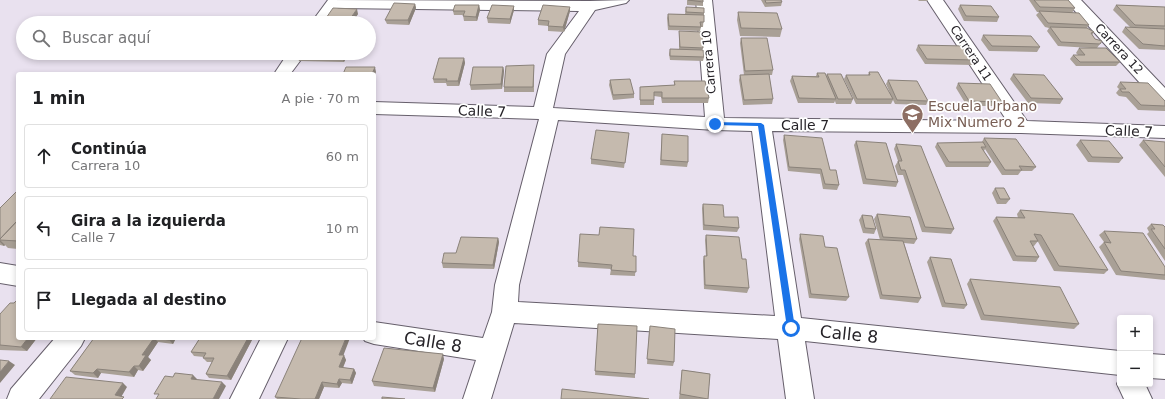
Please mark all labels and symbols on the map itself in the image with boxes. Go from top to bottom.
street label: Carrera 12 [1092,21,1146,77]
street label: Carrera 11 [947,23,995,83]
street label: Carrera 10 [699,30,719,94]
place label: Escuela Urbano Mix Numero 2 [928,98,1037,130]
school or university icon: Escuela Urbano Mix Numero 2 [900,101,926,134]
street label: Calle 7 [458,102,506,120]
route end [706,115,724,133]
street label: Calle 7 [781,117,829,133]
street label: Calle 7 [1105,122,1153,140]
route start [782,319,800,337]
street label: Calle 8 [819,321,879,347]
street label: Calle 8 [403,328,463,356]

